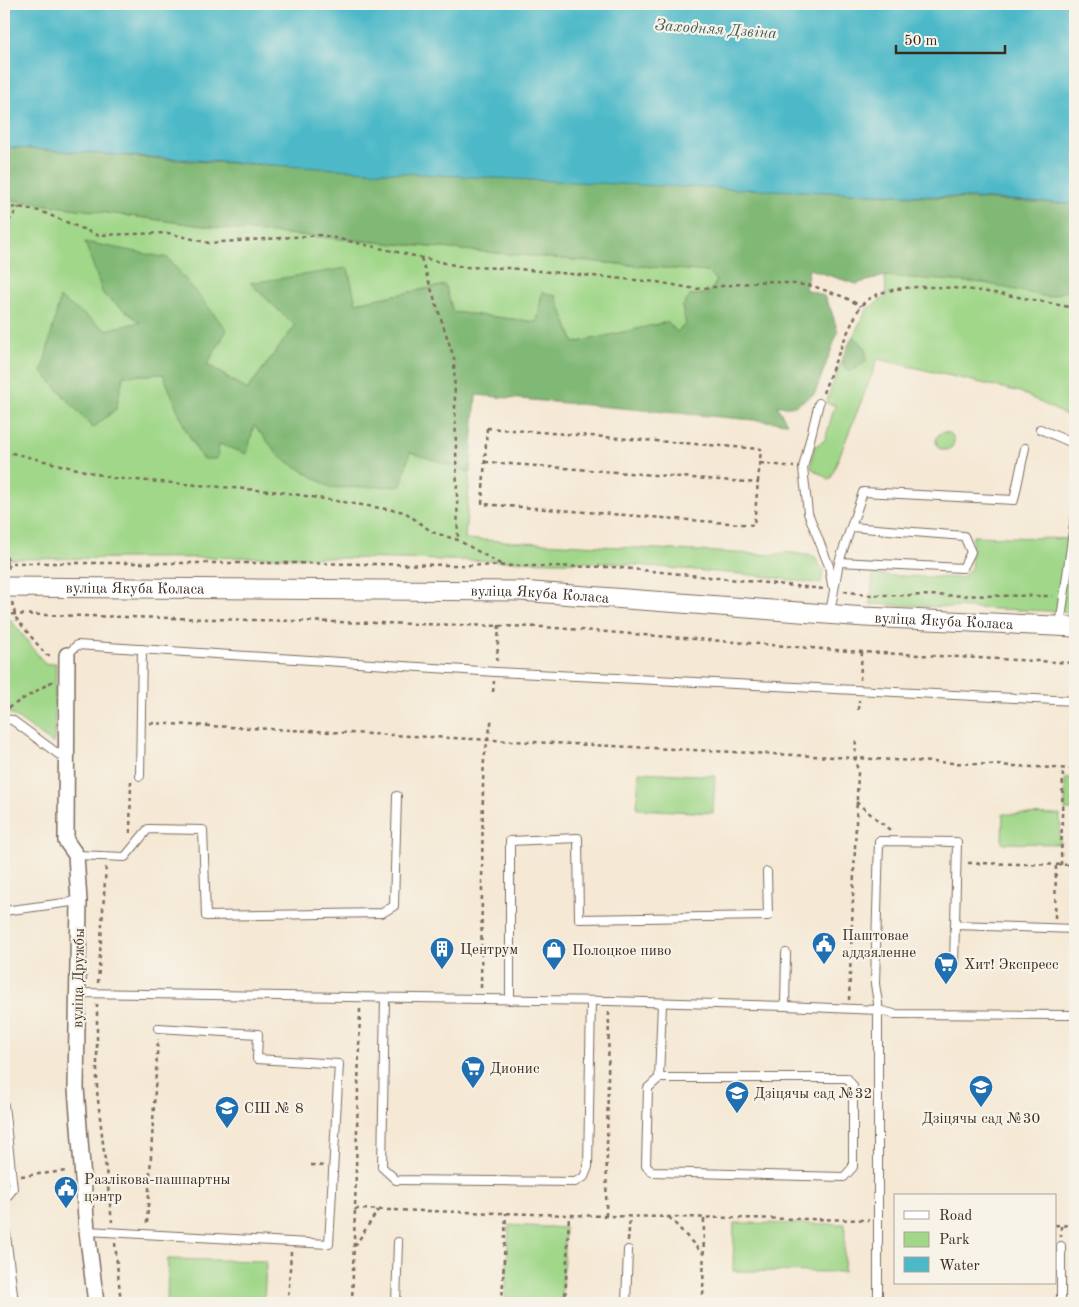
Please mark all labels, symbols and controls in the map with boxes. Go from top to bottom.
water label: Заходняя Дзвіна [654,18,778,42]
scale bar [896,22,1005,54]
text: 50 m [904,34,938,49]
street label: вуліца Якуба Коласа [65,581,205,598]
street label: вуліца Якуба Коласа [470,585,610,607]
street label: вуліца Якуба Коласа [874,611,1014,633]
street label: вуліца Дружбы [71,928,88,1028]
place label: Паштовае аддзяленне [842,929,916,961]
public building icon: Паштовае аддзяленне [811,931,837,965]
building icon: Центрум [429,936,455,970]
shop icon: Полоцкое пиво [541,937,567,971]
place label: Центрум [460,943,519,958]
place label: Полоцкое пиво [572,944,671,959]
supermarket icon: Хит! Экспресс [933,951,959,985]
place label: Хит! Экспресс [964,958,1059,973]
supermarket icon: Дионис [460,1055,486,1089]
place label: Дионис [490,1062,540,1077]
school or university icon: Дзіцячы сад №30 [968,1074,994,1108]
school or university icon: Дзіцячы сад №32 [724,1080,750,1114]
place label: Дзіцячы сад №32 [754,1087,872,1102]
school or university icon: СШ № 8 [214,1095,240,1129]
place label: СШ № 8 [244,1102,304,1117]
place label: Дзіцячы сад №30 [922,1112,1040,1127]
place label: Разлікова-пашпартны цэнтр [84,1173,231,1205]
public building icon: Разлікова-пашпартны цэнтр [53,1175,79,1209]
legend [894,1194,1056,1284]
text: Road [939,1209,973,1224]
text: Park [939,1233,970,1248]
text: Water [939,1259,980,1274]

